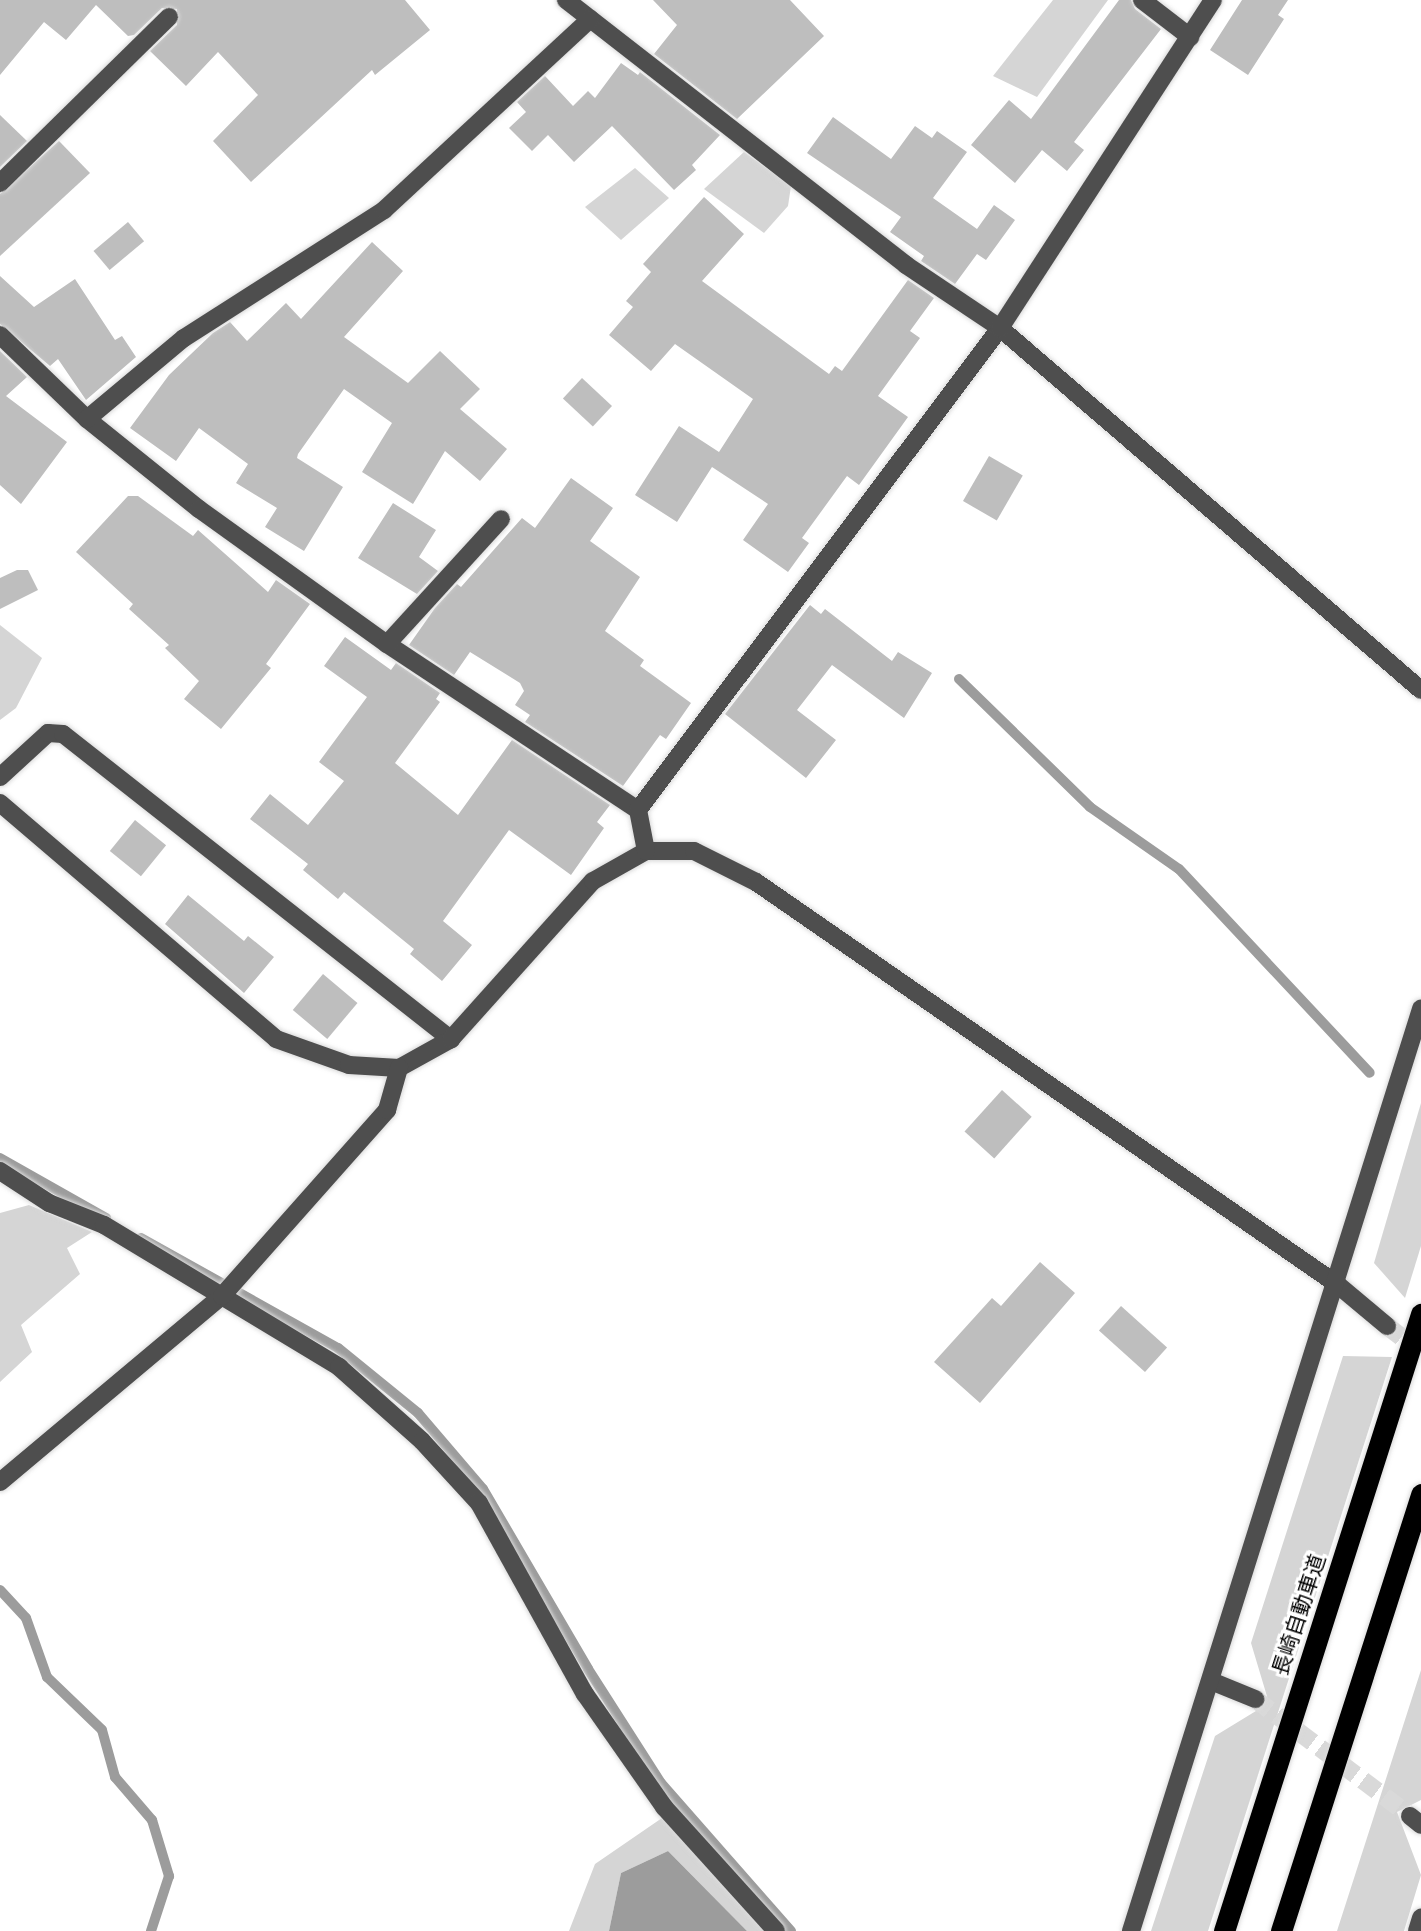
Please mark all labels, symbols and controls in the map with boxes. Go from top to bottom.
street label: 長崎自動車道 [1268,1551,1330,1679]

